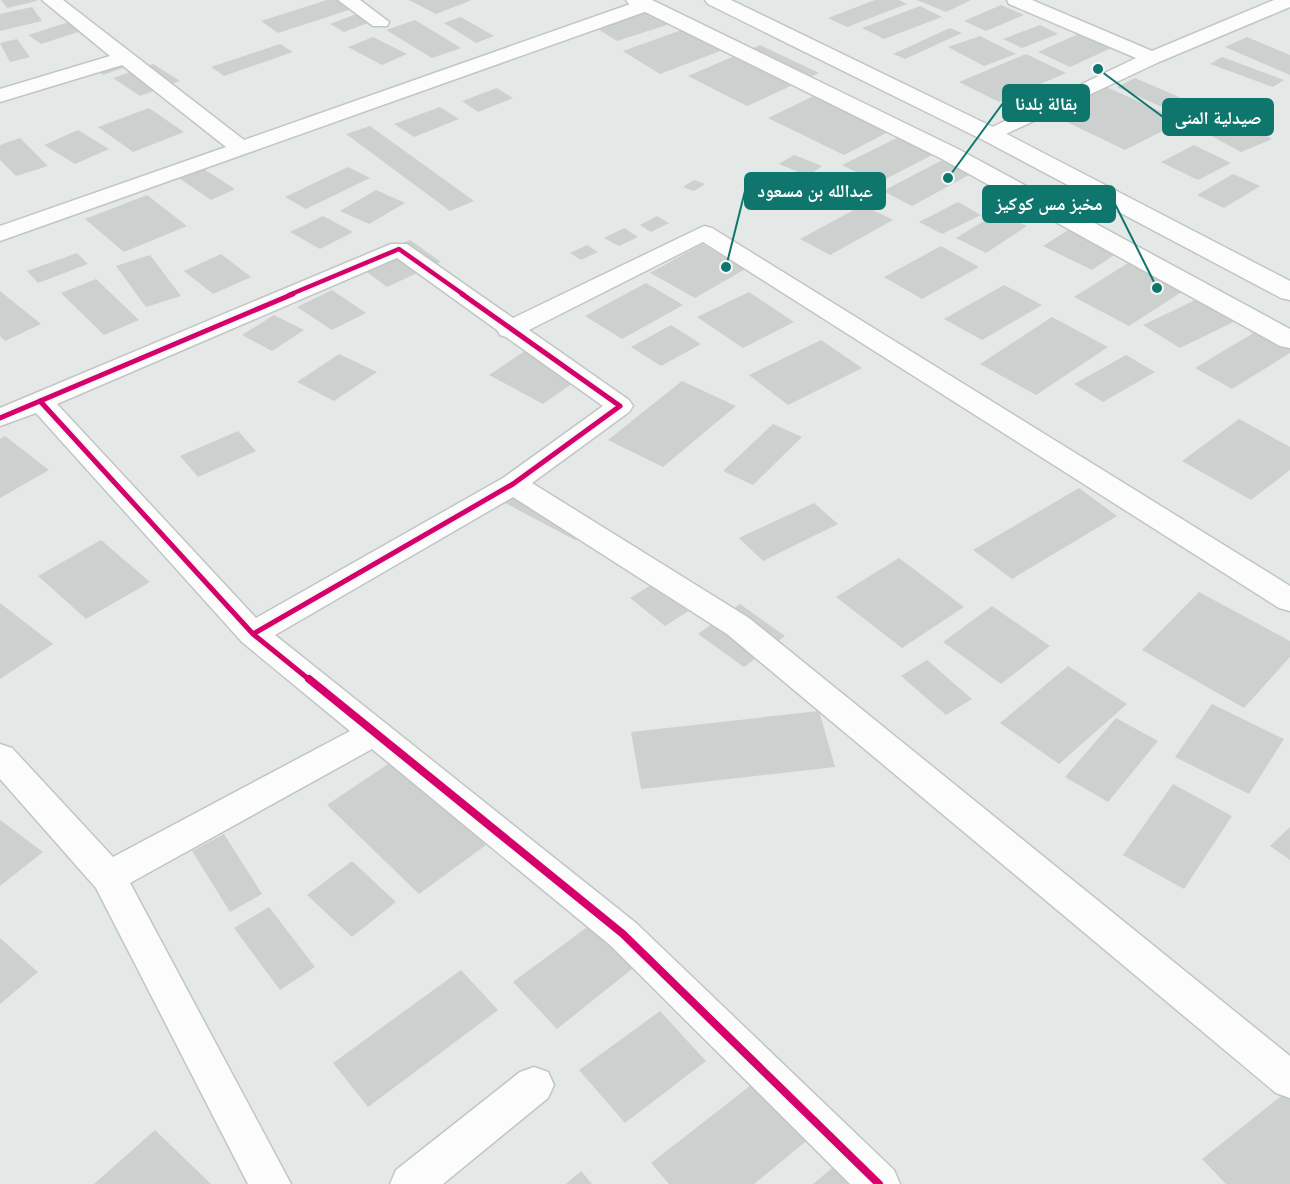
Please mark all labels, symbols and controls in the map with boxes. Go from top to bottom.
callout: بقالة بلدنا [1003,85,1089,121]
text: بقالة بلدنا [1015,94,1077,117]
callout: صيدلية المنى [1163,99,1273,135]
text: صيدلية المنى [1175,108,1261,131]
callout: عبدالله بن مسعود [745,173,885,209]
text: عبدالله بن مسعود [757,181,873,204]
callout: مخبز مس كوكيز [983,186,1115,222]
text: مخبز مس كوكيز [994,194,1103,217]

